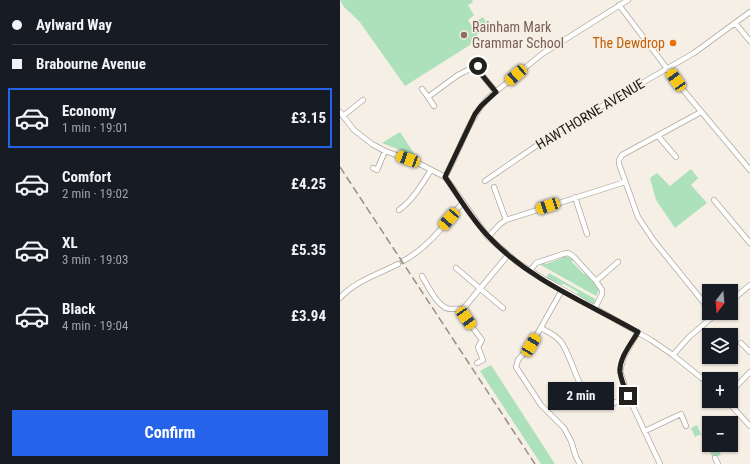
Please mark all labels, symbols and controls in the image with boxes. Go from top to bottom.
text: Aylward Way [36,16,112,34]
place label: Rainham Mark Grammar School [472,19,564,51]
marker: Rainham Mark Grammar School [459,30,469,40]
place label: The Dewdrop [593,35,665,51]
marker: The Dewdrop [668,38,678,48]
text: Brabourne Avenue [36,55,146,73]
route start [469,57,487,75]
car [503,63,529,87]
car [664,67,688,93]
street label: HAWTHORNE AVENUE [533,75,647,153]
icon: car [14,100,50,136]
text: Economy [62,102,116,120]
text: £3.15 [291,109,326,127]
text: 1 min · 19:01 [62,120,128,135]
car [395,149,421,169]
icon: car [14,166,50,202]
text: Comfort [62,168,111,186]
text: £4.25 [291,175,326,193]
text: 2 min · 19:02 [62,186,128,201]
car [535,197,561,215]
car [437,206,461,232]
icon: car [14,232,50,268]
text: XL [62,234,78,252]
text: £5.35 [291,241,326,259]
text: 3 min · 19:03 [62,252,128,267]
north arrow [702,284,738,320]
map controls [702,284,738,452]
icon: car [14,298,50,334]
text: Black [62,300,95,318]
car [454,305,478,331]
text: £3.94 [291,307,326,325]
text: 4 min · 19:04 [62,318,128,333]
button: layers [702,328,738,364]
car [520,332,542,358]
button: + [702,372,738,408]
callout: 2 min [548,382,614,410]
route end [619,387,637,405]
text: 2 min [567,388,595,403]
button: Confirm [12,410,328,456]
button: − [702,416,738,452]

